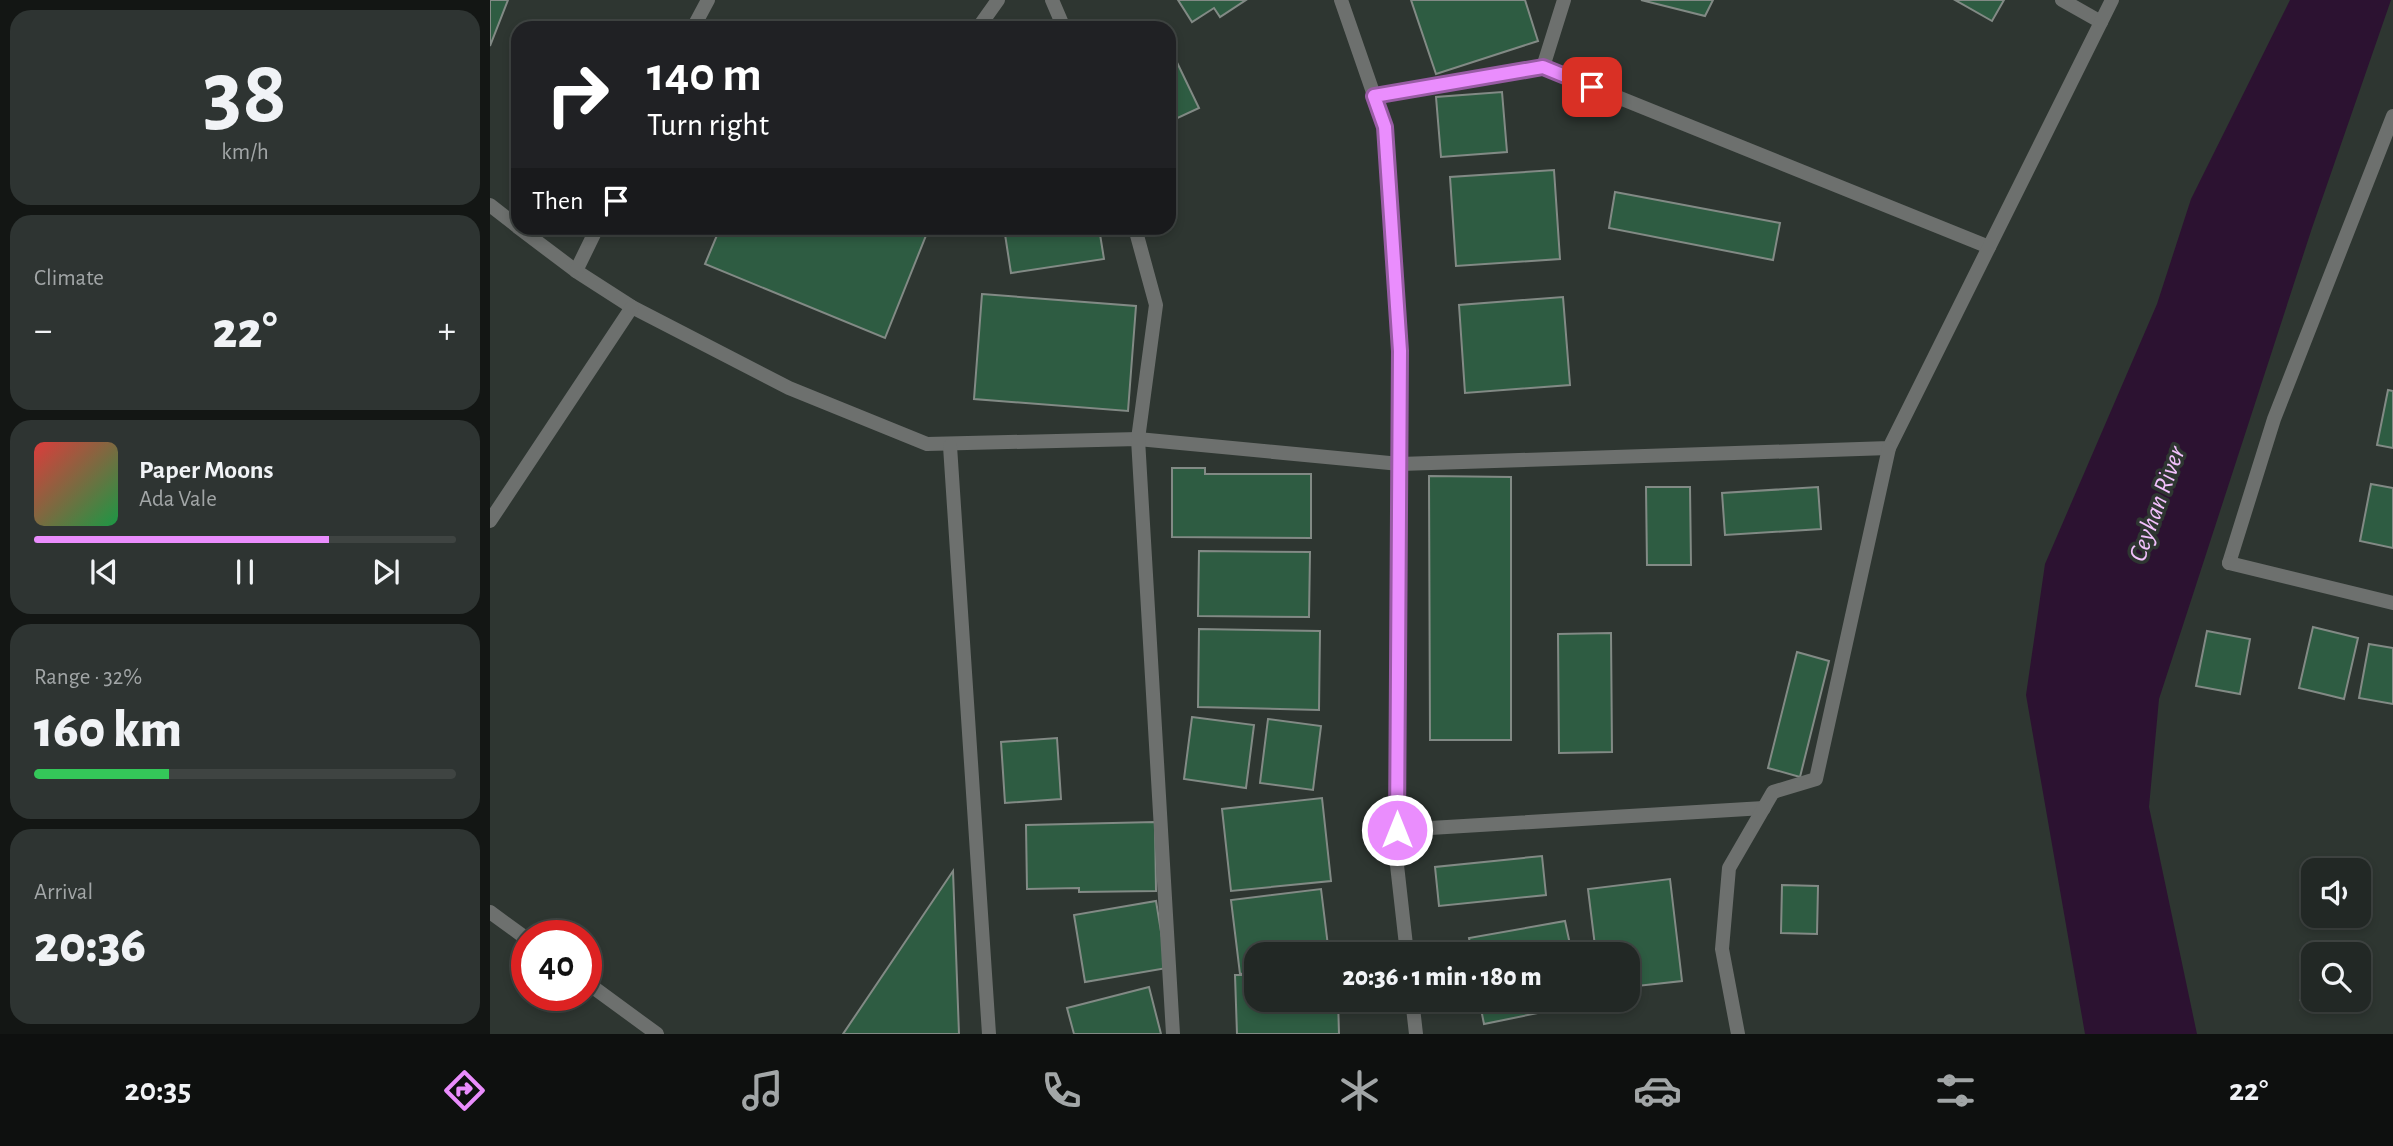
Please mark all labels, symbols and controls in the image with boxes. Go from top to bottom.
text: 38 [203,48,287,139]
icon: right [532,49,623,140]
text: 140 m [647,51,762,100]
pin [1562,57,1622,117]
icon: arrive [1573,68,1611,106]
text: Turn right [647,109,769,141]
text: km/h [221,141,269,164]
icon: arrive [597,182,635,220]
text: Then [532,188,583,214]
text: Climate [34,267,104,290]
text: 22° [212,305,278,357]
text: − [34,312,52,350]
text: + [438,312,456,350]
water label: Ceyhan River [2124,442,2190,565]
text: Paper Moons [139,457,274,483]
text: Ada Vale [139,488,217,511]
icon: previous [85,553,123,591]
icon: pause [226,553,264,591]
icon: next [367,553,405,591]
text: Range · 32% [34,666,142,689]
text: 160 km [34,704,182,756]
position arrow [1360,793,1434,867]
map controls [2301,858,2371,1012]
button: sound [2301,858,2371,928]
text: Arrival [34,881,93,904]
text: 20:36 [34,919,146,971]
speed limit sign: 40 [511,920,602,1011]
button: search [2301,942,2371,1012]
text: 20:36 · 1 min · 180 m [1342,964,1542,990]
icon: directions [440,1066,489,1115]
icon: music [738,1066,787,1115]
icon: phone [1037,1066,1086,1115]
icon: climate [1335,1066,1384,1115]
icon: car [1633,1066,1682,1115]
icon: filters [1931,1066,1980,1115]
text: 20:35 [125,1074,191,1106]
text: 22° [2229,1074,2268,1106]

